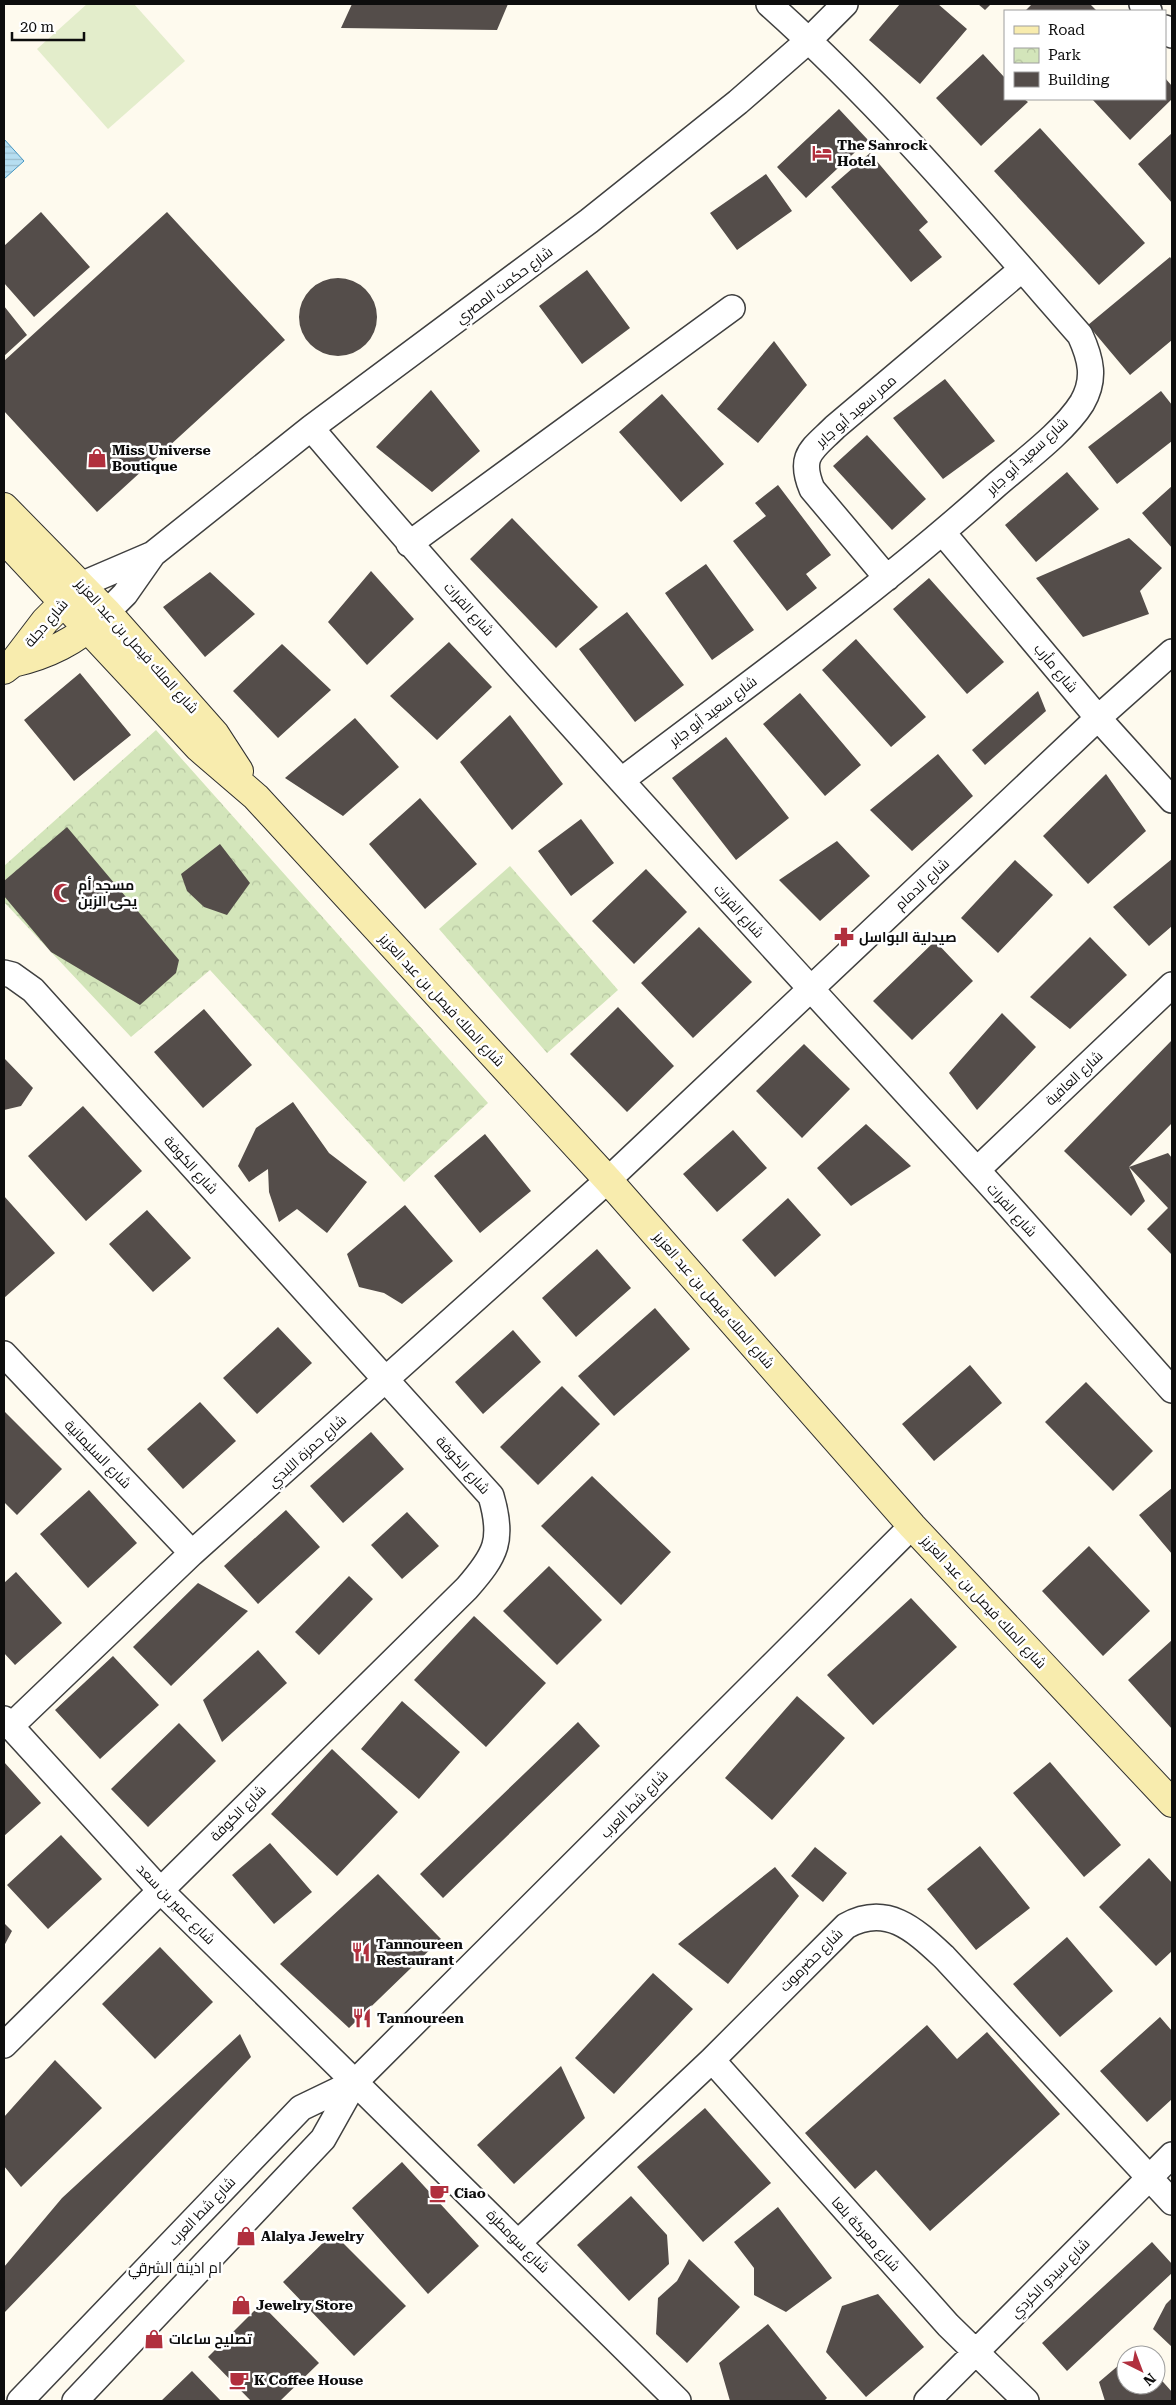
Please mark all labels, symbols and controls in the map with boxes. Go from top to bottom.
scale bar [12,10,85,42]
legend [1004,10,1166,100]
text: 20 m [20,18,55,36]
text: Road [1048,21,1085,39]
text: Park [1048,46,1082,64]
text: Building [1048,71,1110,89]
place label: The Sanrock Hotel [837,137,928,169]
hotel icon: The Sanrock Hotel [811,142,833,164]
street label: شارع حكمت المصري [452,243,558,330]
street label: ممر سعيد أبو جابر [811,371,899,451]
street label: شارع سعيد أبو جابر [982,414,1072,499]
place label: Miss Universe Boutique [112,442,211,474]
shop icon: Miss Universe Boutique [86,447,108,469]
street label: شارع الملك فيصل بن عبد العزيز [71,575,202,717]
street label: شارع الفرات [440,579,497,640]
street label: شارع دجلة [21,596,72,651]
street label: شارع مأرب [1030,640,1082,696]
street label: شارع سعيد أبو جابر [665,672,760,750]
street label: شارع الدمام [892,855,954,914]
place label: مسجد أم يحى الزبن [78,876,137,910]
street label: شارع الفرات [710,881,767,942]
mosque icon: مسجد أم يحى الزبن [52,882,74,904]
pharmacy icon: صيدلية البواسل [833,926,855,948]
place label: صيدلية البواسل [859,929,957,946]
street label: شارع الملك فيصل بن عبد العزيز [375,930,508,1070]
street label: شارع العافية [1042,1048,1106,1109]
street label: شارع الكوفة [160,1133,221,1198]
street label: شارع الفرات [983,1180,1040,1241]
street label: شارع الملك فيصل بن عبد العزيز [649,1228,777,1372]
street label: شارع حمزة اللبدي [265,1412,352,1493]
street label: شارع السليمانية [61,1417,134,1492]
street label: شارع الكوفة [432,1433,493,1498]
street label: شارع الملك فيصل بن عبد العزيز [917,1532,1050,1672]
street label: شارع شط العرب [597,1767,672,1842]
street label: شارع الكوفة [207,1782,270,1845]
street label: شارع عمير بن سعد [133,1861,218,1948]
street label: شارع حضرموت [776,1925,846,1995]
place label: Tannoureen Restaurant [376,1936,463,1968]
restaurant icon: Tannoureen Restaurant [350,1941,372,1963]
restaurant icon: Tannoureen [351,2007,373,2029]
place label: Tannoureen [377,2010,464,2026]
street label: شارع شط العرب [165,2174,239,2249]
cafe icon: Ciao [428,2182,450,2204]
place label: Ciao [454,2185,486,2201]
street label: شارع معركة بلعا [828,2194,903,2275]
street label: شارع سومطرة [483,2206,553,2276]
shop icon: Alalya Jewelry [235,2225,257,2247]
place label: Alalya Jewelry [261,2228,365,2244]
street label: شارع سيدو الكردي [1007,2235,1096,2324]
district label: ام اذينة الشرقي [128,2259,222,2280]
shop icon: Jewelry Store [230,2294,252,2316]
place label: Jewelry Store [256,2297,353,2313]
shop icon: تصليح ساعات [143,2328,165,2350]
place label: تصليح ساعات [169,2331,253,2349]
north arrow [1116,2345,1166,2395]
cafe icon: K Coffee House [228,2369,250,2391]
text: N [1140,2370,1159,2389]
place label: K Coffee House [254,2372,363,2388]

